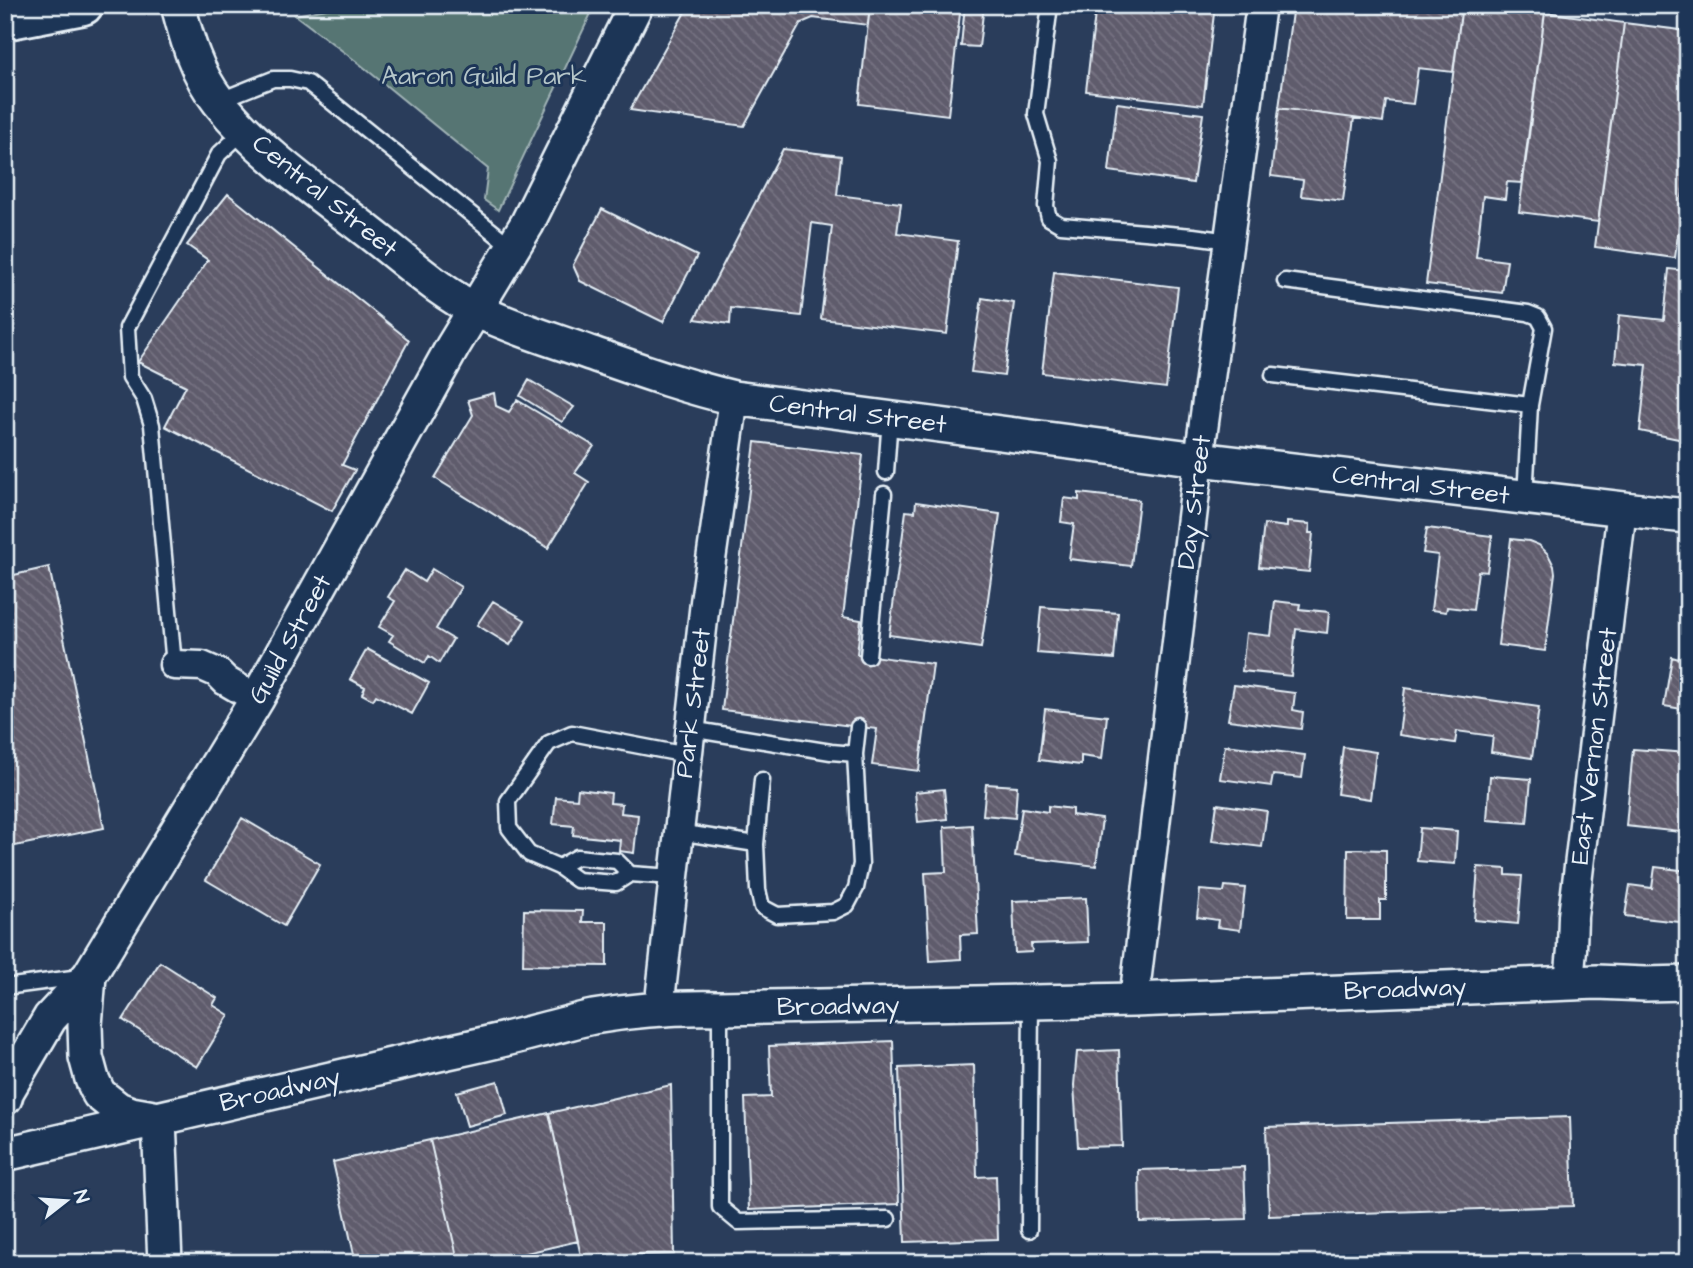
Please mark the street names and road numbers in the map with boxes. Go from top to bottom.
street label: Central Street [244,126,406,266]
street label: Central Street [767,385,949,443]
street label: Day Street [1168,432,1222,571]
street label: Central Street [1330,456,1512,514]
street label: Guild Street [240,567,341,710]
street label: East Vernon Street [1562,625,1626,867]
street label: Park Street [666,626,720,780]
street label: Broadway [1343,969,1467,1011]
street label: Broadway [776,987,900,1027]
street label: Broadway [216,1059,344,1123]

